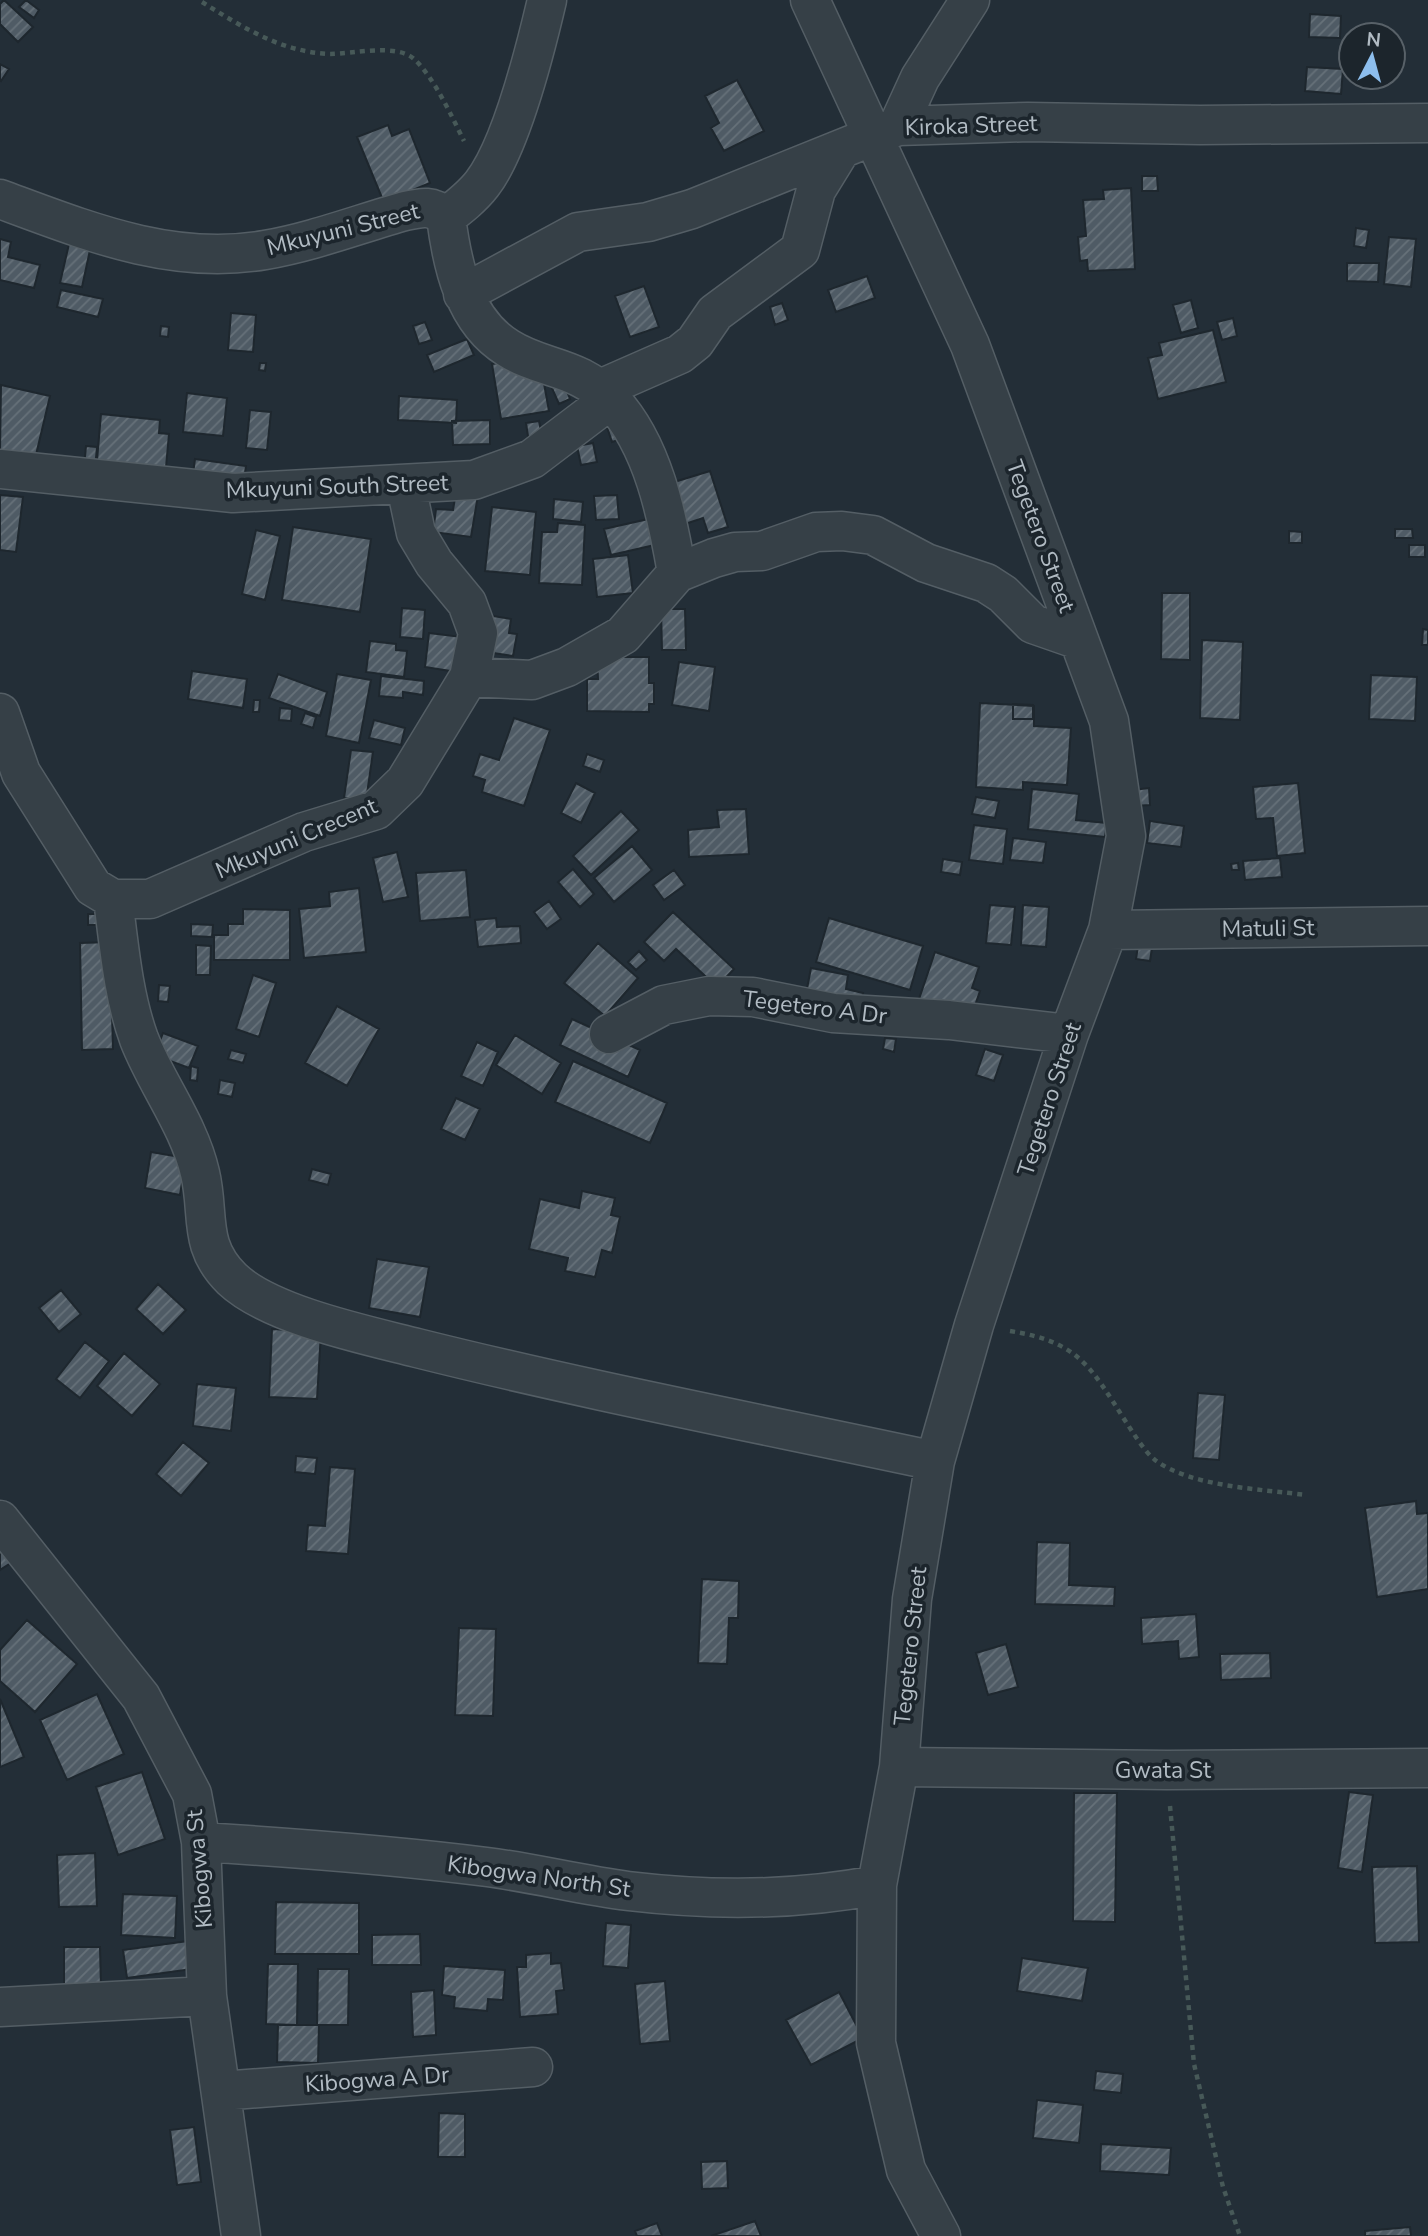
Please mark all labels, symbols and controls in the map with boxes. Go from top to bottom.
north arrow [1337,21,1407,91]
text: N [1365,26,1382,54]
street label: Kiroka Street [904,108,1039,143]
street label: Mkuyuni Street [264,195,423,263]
street label: Tegetero Street [999,456,1083,617]
street label: Mkuyuni South Street [225,467,450,506]
street label: Mkuyuni Crecent [211,790,383,886]
street label: Matuli St [1221,912,1316,945]
street label: Tegetero A Dr [741,983,890,1032]
street label: Tegetero Street [1010,1018,1089,1180]
street label: Tegetero Street [887,1564,934,1727]
street label: Gwata St [1115,1755,1212,1786]
street label: Kibogwa St [179,1808,220,1929]
street label: Kibogwa North St [445,1848,633,1905]
street label: Kibogwa A Dr [304,2059,451,2100]

